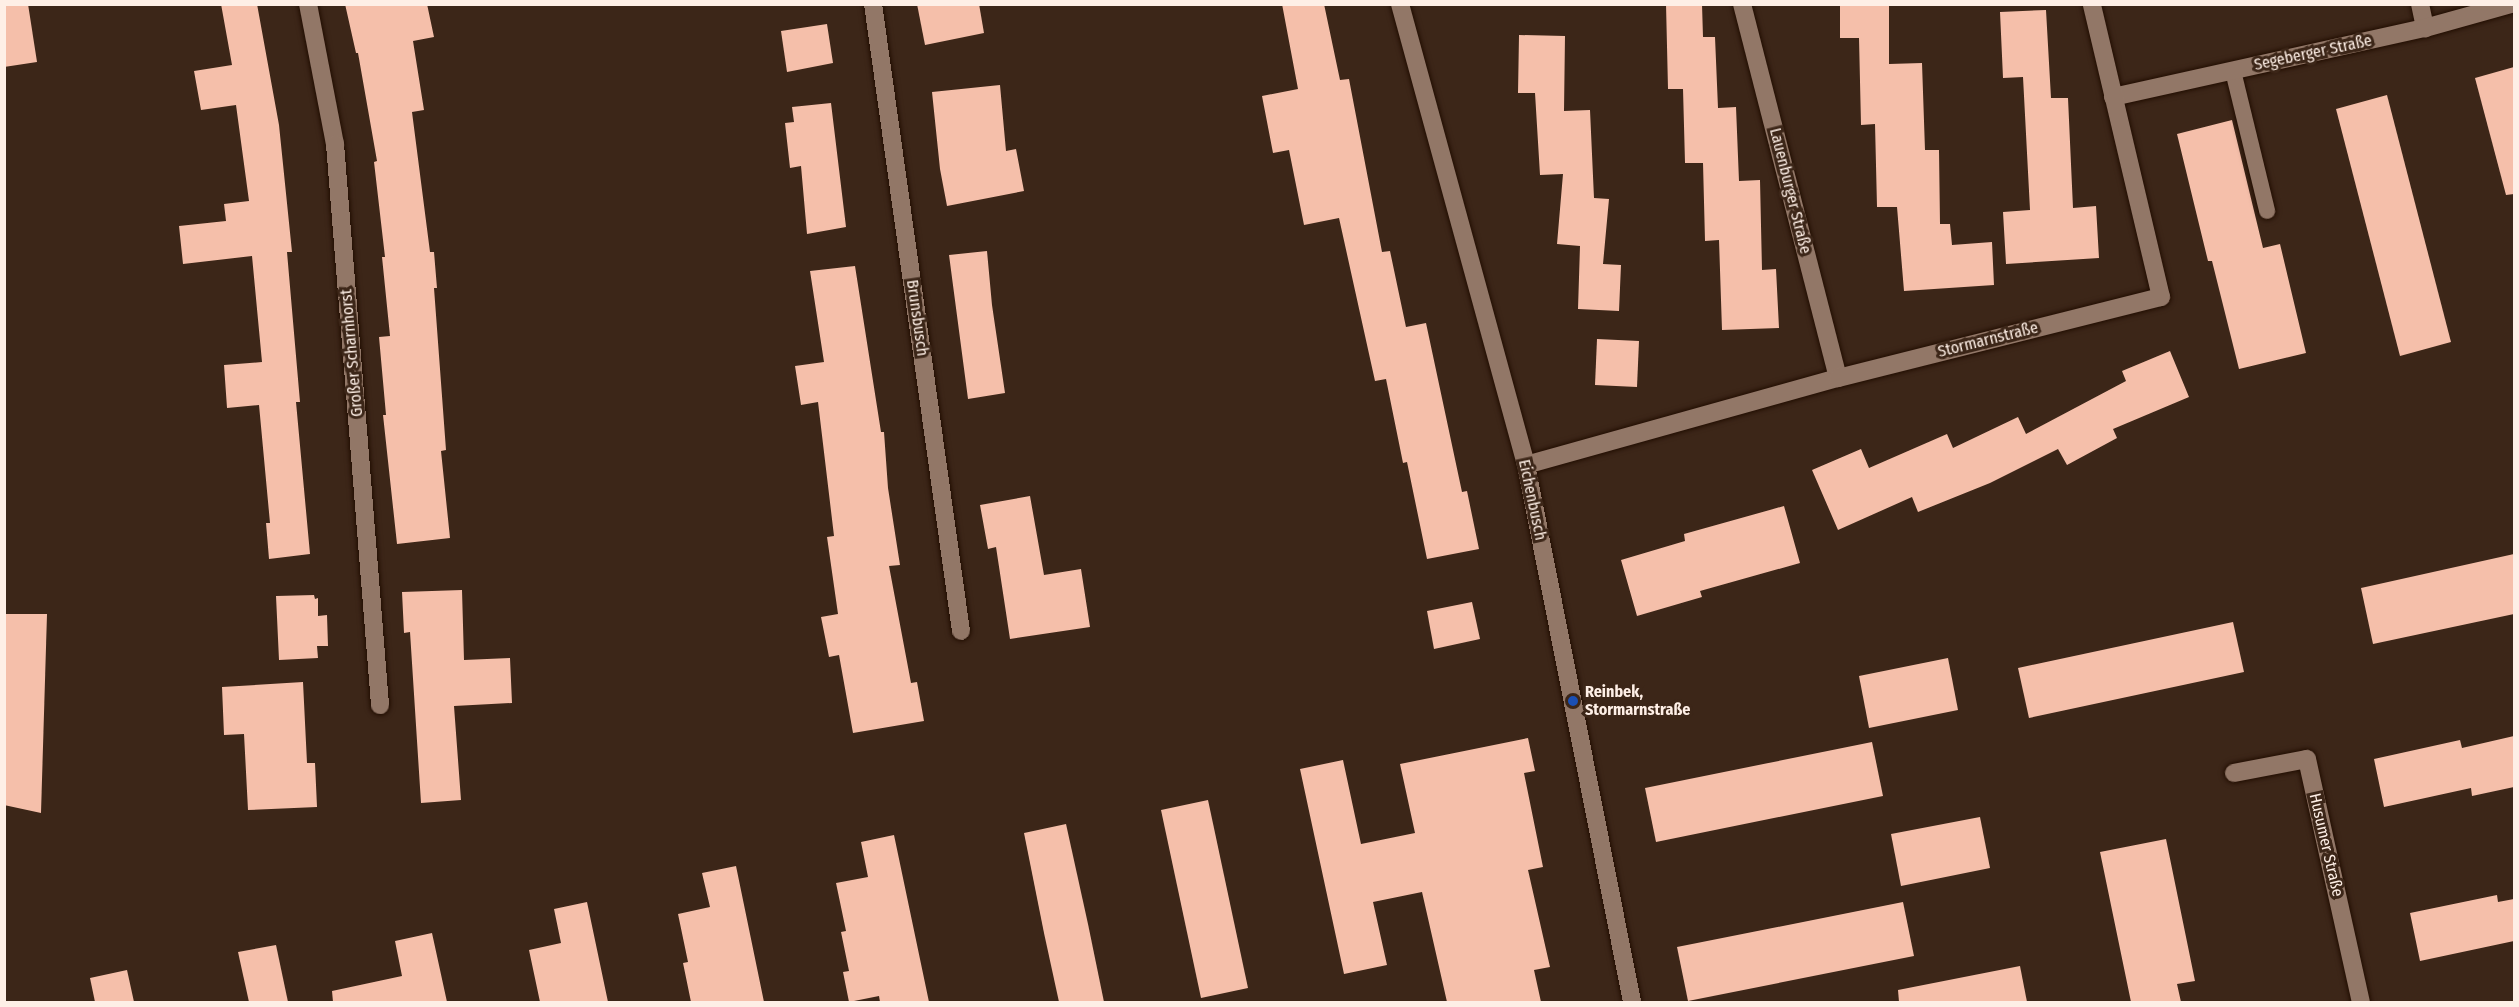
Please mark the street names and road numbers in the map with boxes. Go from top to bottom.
street label: Segeberger Straße [2252,31,2374,75]
street label: Lauenburger Straße [1765,126,1815,256]
street label: Brunsbusch [902,279,932,357]
street label: Großer Scharnhorst [337,288,367,418]
street label: Stormarnstraße [1936,318,2040,362]
street label: Eichenbusch [1514,458,1550,542]
street label: Husumer Straße [2305,792,2347,898]

